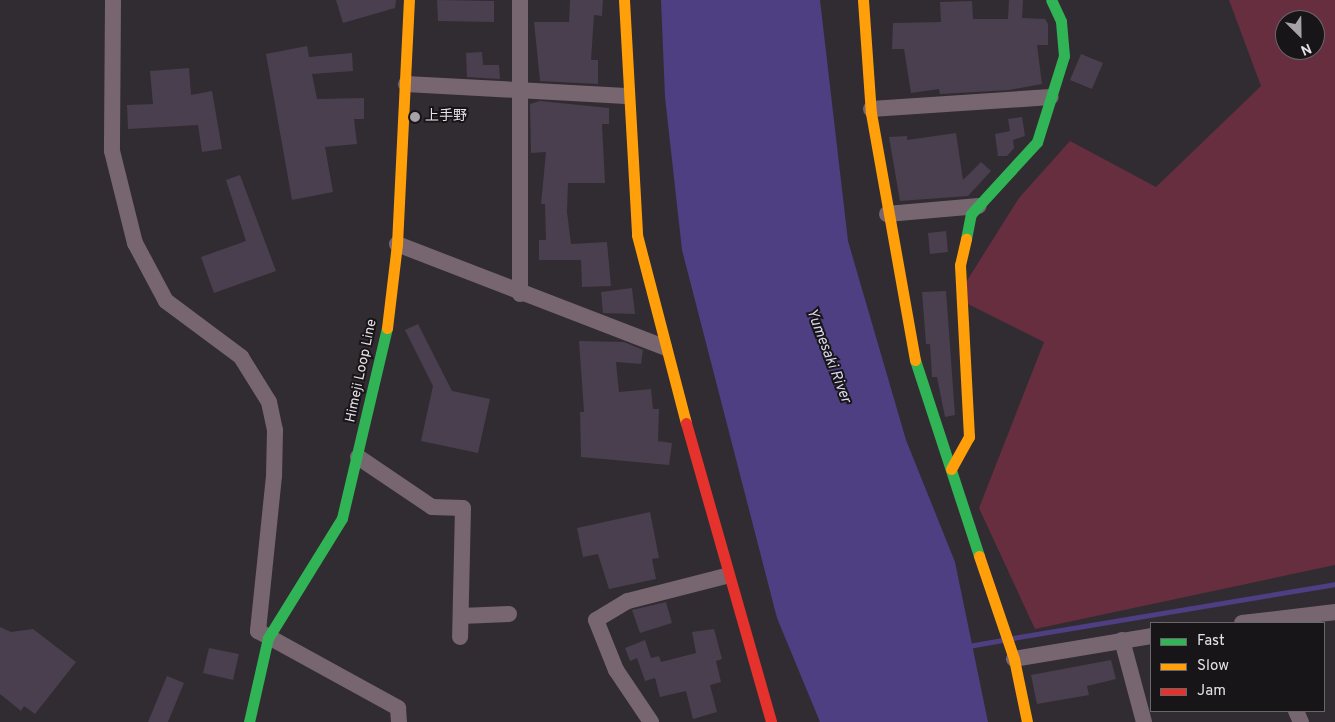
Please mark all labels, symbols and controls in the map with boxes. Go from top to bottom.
north arrow [1275,10,1325,60]
text: N [1298,39,1314,58]
place label: 上手野 [425,109,467,125]
marker: 上手野 [409,111,421,123]
water label: Yumesaki River [802,306,854,406]
street label: Himeji Loop Line [343,318,381,424]
legend [1150,622,1325,712]
text: Fast [1197,632,1225,651]
text: Slow [1197,657,1229,676]
text: Jam [1197,682,1226,701]

